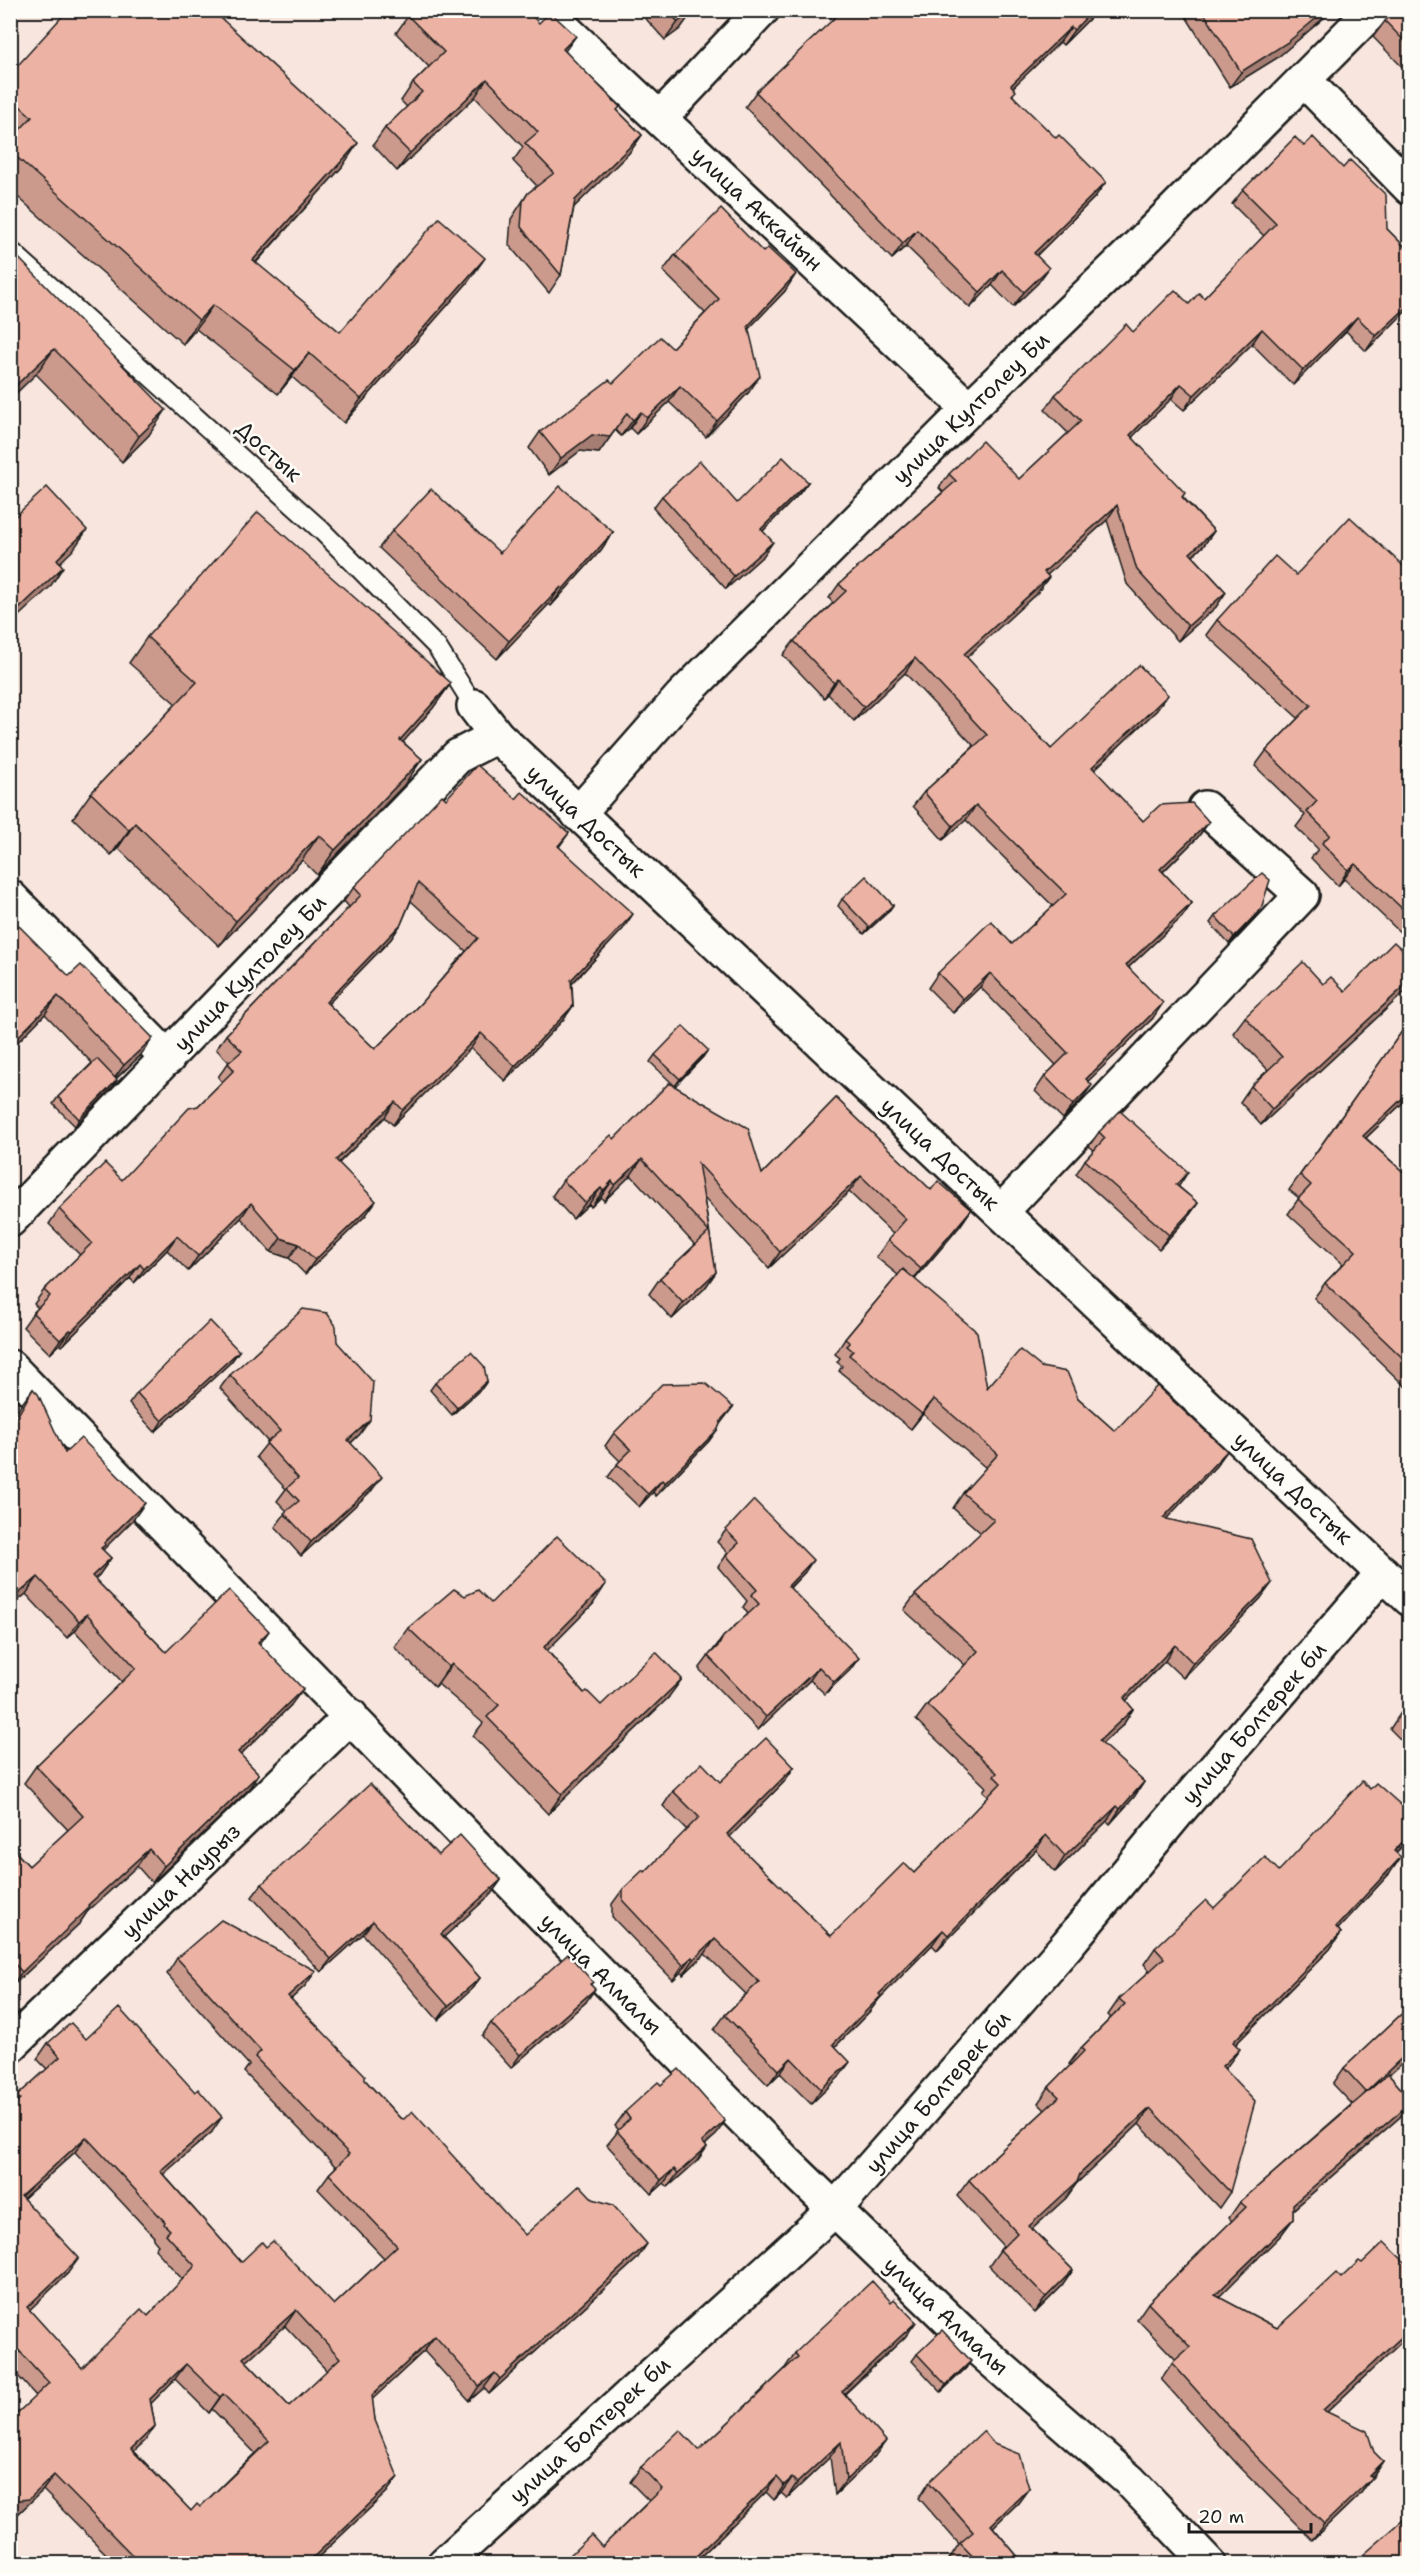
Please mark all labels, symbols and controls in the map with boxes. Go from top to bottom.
street label: улица Аккайын [685,141,829,277]
street label: улица Култолеу Би [886,325,1056,491]
street label: Достык [230,414,308,488]
street label: улица Достык [520,758,652,884]
street label: улица Култолеу Би [167,888,333,1058]
street label: улица Достык [874,1091,1006,1217]
street label: улица Достык [1227,1425,1359,1551]
street label: улица Болтерек би [1175,1635,1333,1811]
street label: улица Наурыз [115,1817,247,1945]
street label: улица Алмалы [534,1907,668,2041]
street label: улица Болтерек би [859,2004,1017,2180]
street label: улица Алмалы [877,2250,1015,2382]
street label: улица Болтерек би [503,2350,677,2510]
scale bar [1189,2496,1310,2534]
text: 20 m [1198,2505,1244,2529]

